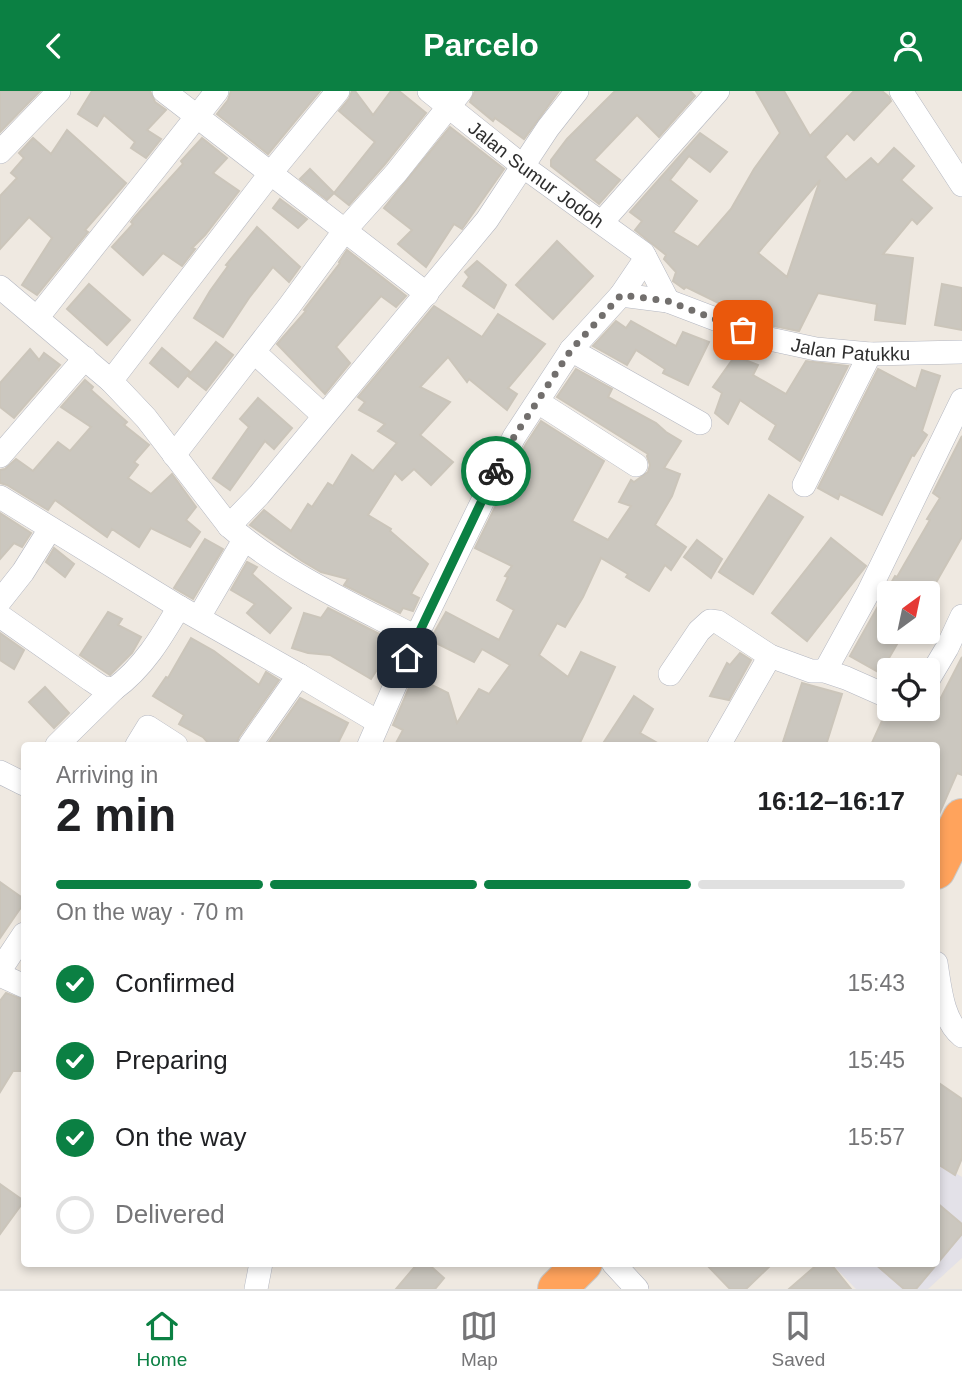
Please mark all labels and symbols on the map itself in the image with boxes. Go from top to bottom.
street label: Jalan Sumur Jodoh [465,117,608,232]
pin [713,300,773,360]
street label: Jalan Patukku [789,333,910,365]
courier [461,436,531,506]
north arrow [877,581,940,644]
pin [377,628,437,688]

